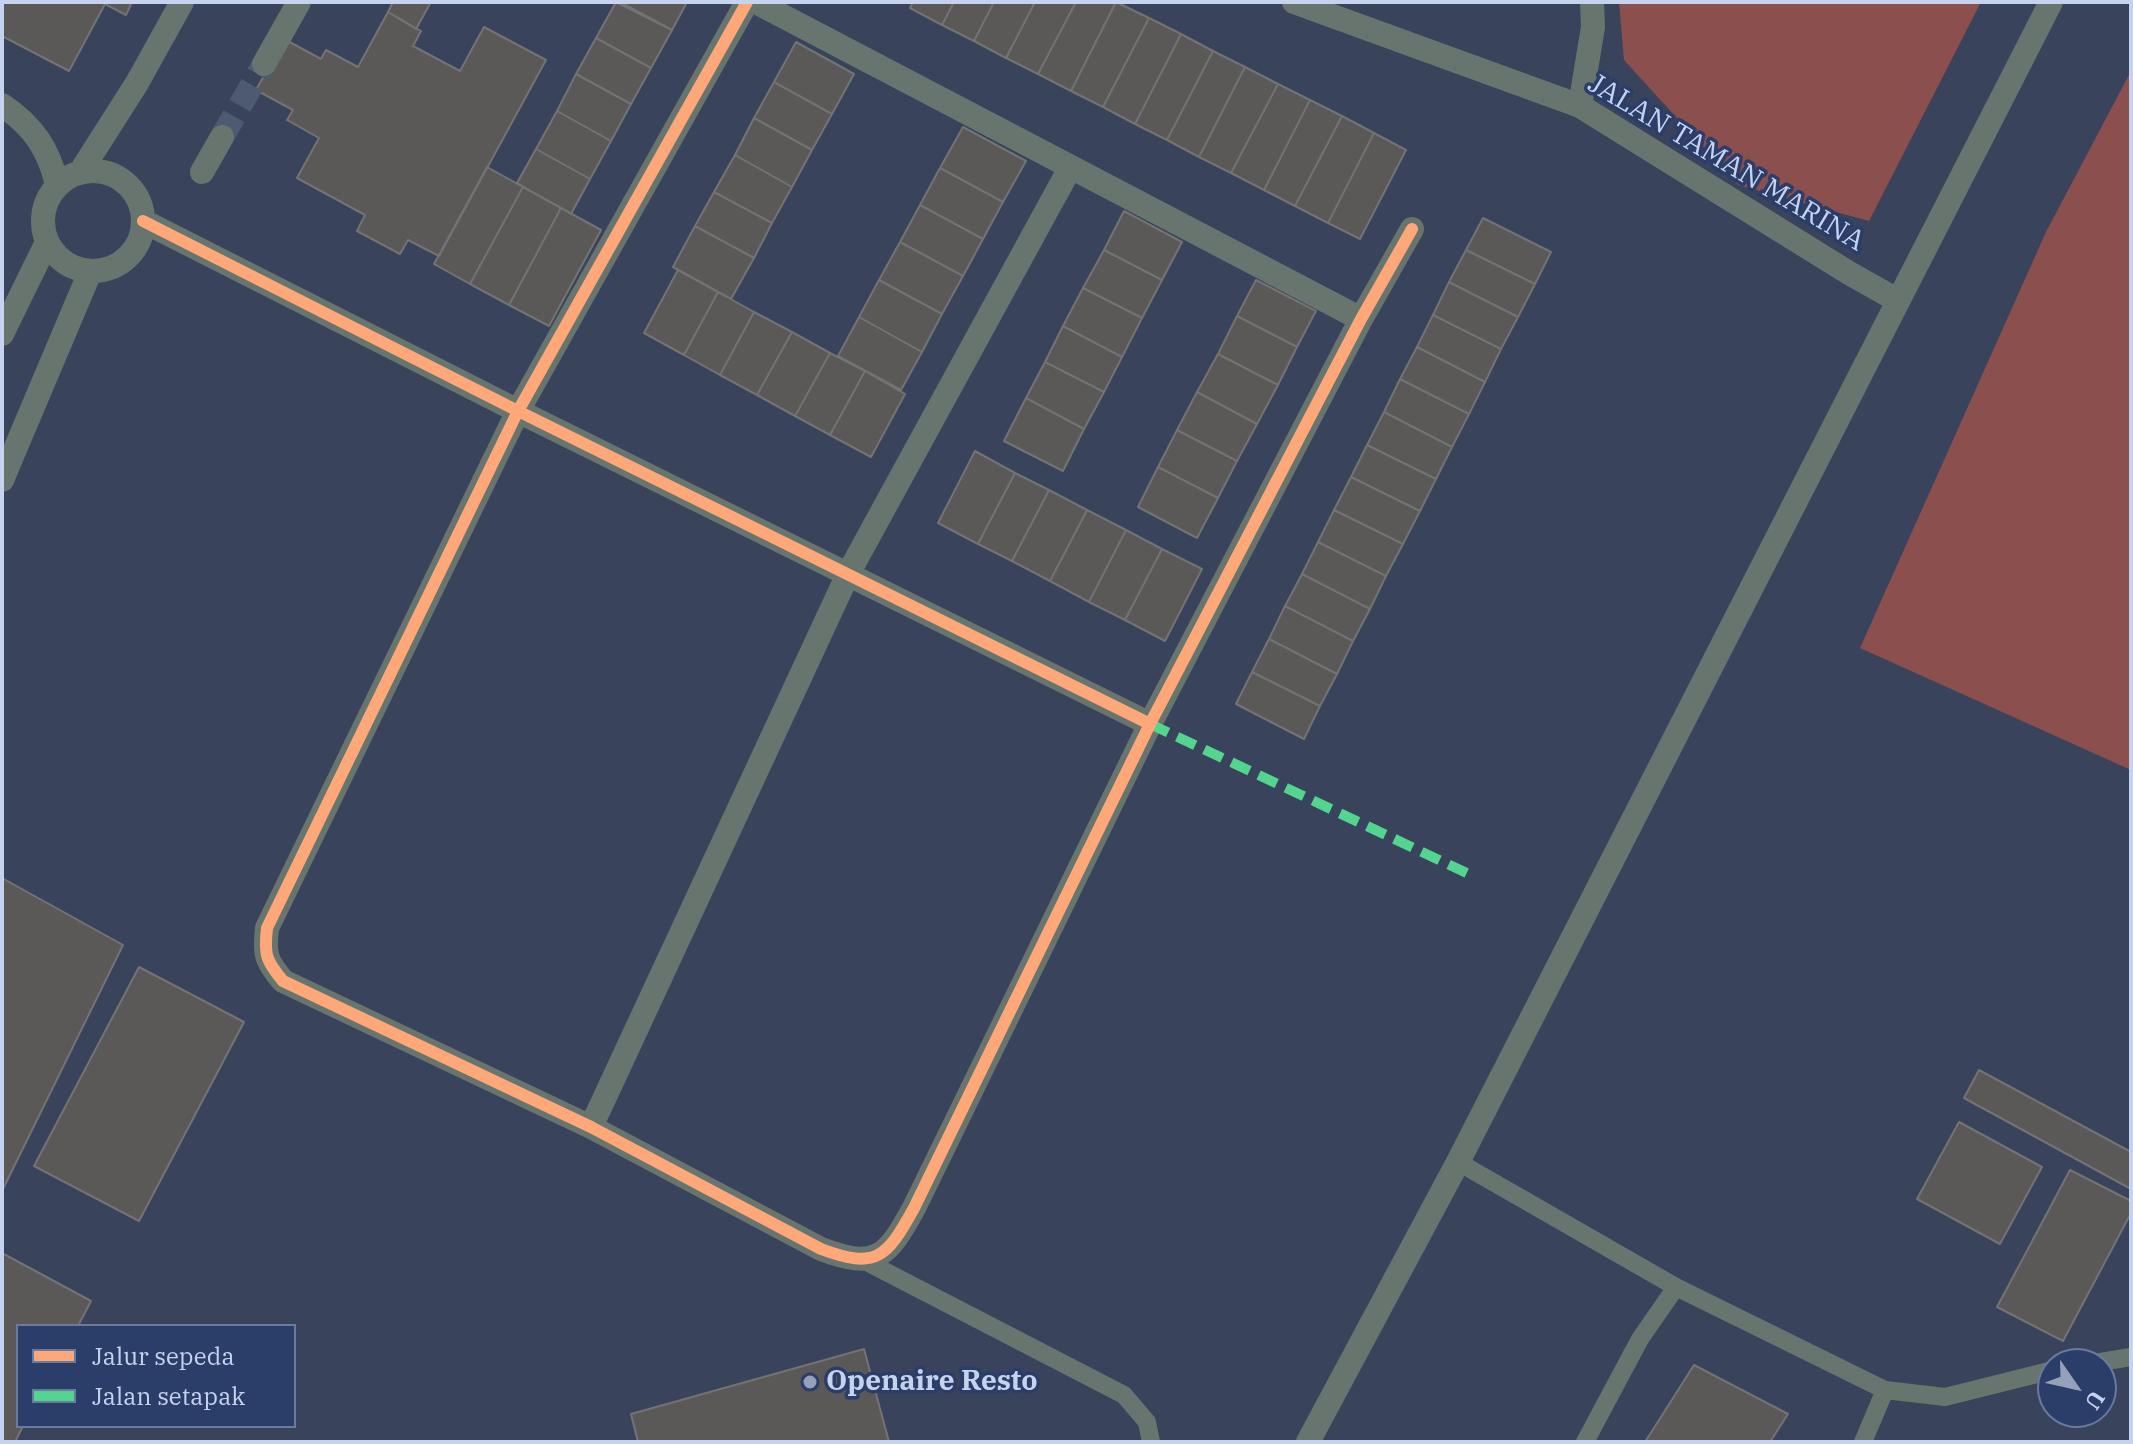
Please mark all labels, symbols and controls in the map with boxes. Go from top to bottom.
street label: JALAN TAMAN MARINA [1582,67,1870,259]
legend [16,1324,296,1428]
text: Jalur sepeda [92,1340,235,1372]
north arrow [2037,1348,2117,1428]
place label: Openaire Resto [826,1365,1038,1399]
marker: Openaire Resto [801,1373,819,1391]
text: Jalan setapak [92,1380,245,1412]
text: U [2079,1385,2112,1416]

